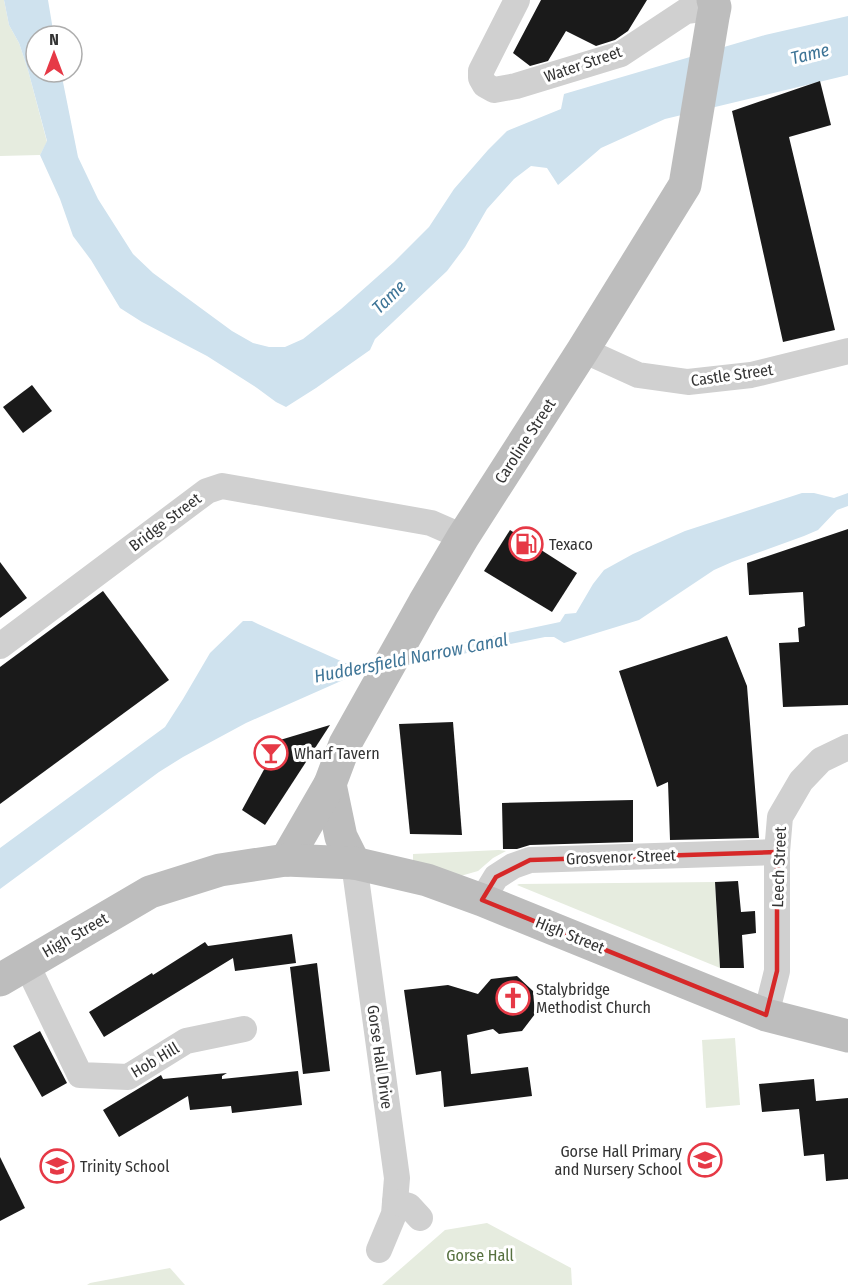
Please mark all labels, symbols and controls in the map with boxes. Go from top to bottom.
north arrow [24,24,84,84]
text: N [49,30,59,49]
water label: Tame [788,39,832,69]
street label: Water Street [542,42,625,86]
water label: Tame [367,275,411,318]
street label: Castle Street [690,360,775,390]
street label: Caroline Street [491,394,560,487]
street label: Bridge Street [125,488,205,555]
fuel station icon: Texaco [508,526,544,562]
place label: Texaco [549,535,593,554]
water label: Huddersfield Narrow Canal [312,628,510,688]
bar icon: Wharf Tavern [253,735,289,771]
place label: Wharf Tavern [294,744,380,763]
street label: Leech Street [768,825,790,908]
street label: Grosvenor Street [566,846,677,868]
street label: High Street [39,908,112,961]
street label: High Street [533,913,608,958]
church icon: Stalybridge Methodist Church [495,980,531,1016]
place label: Stalybridge Methodist Church [536,980,651,1017]
street label: Gorse Hall Drive [363,1004,397,1110]
street label: Hob Hill [128,1038,182,1082]
place label: Gorse Hall Primary and Nursery School [554,1142,683,1179]
school or university icon: Gorse Hall Primary and Nursery School [687,1142,723,1178]
school or university icon: Trinity School [39,1148,75,1184]
place label: Trinity School [80,1157,169,1176]
park label: Gorse Hall [446,1246,514,1265]

